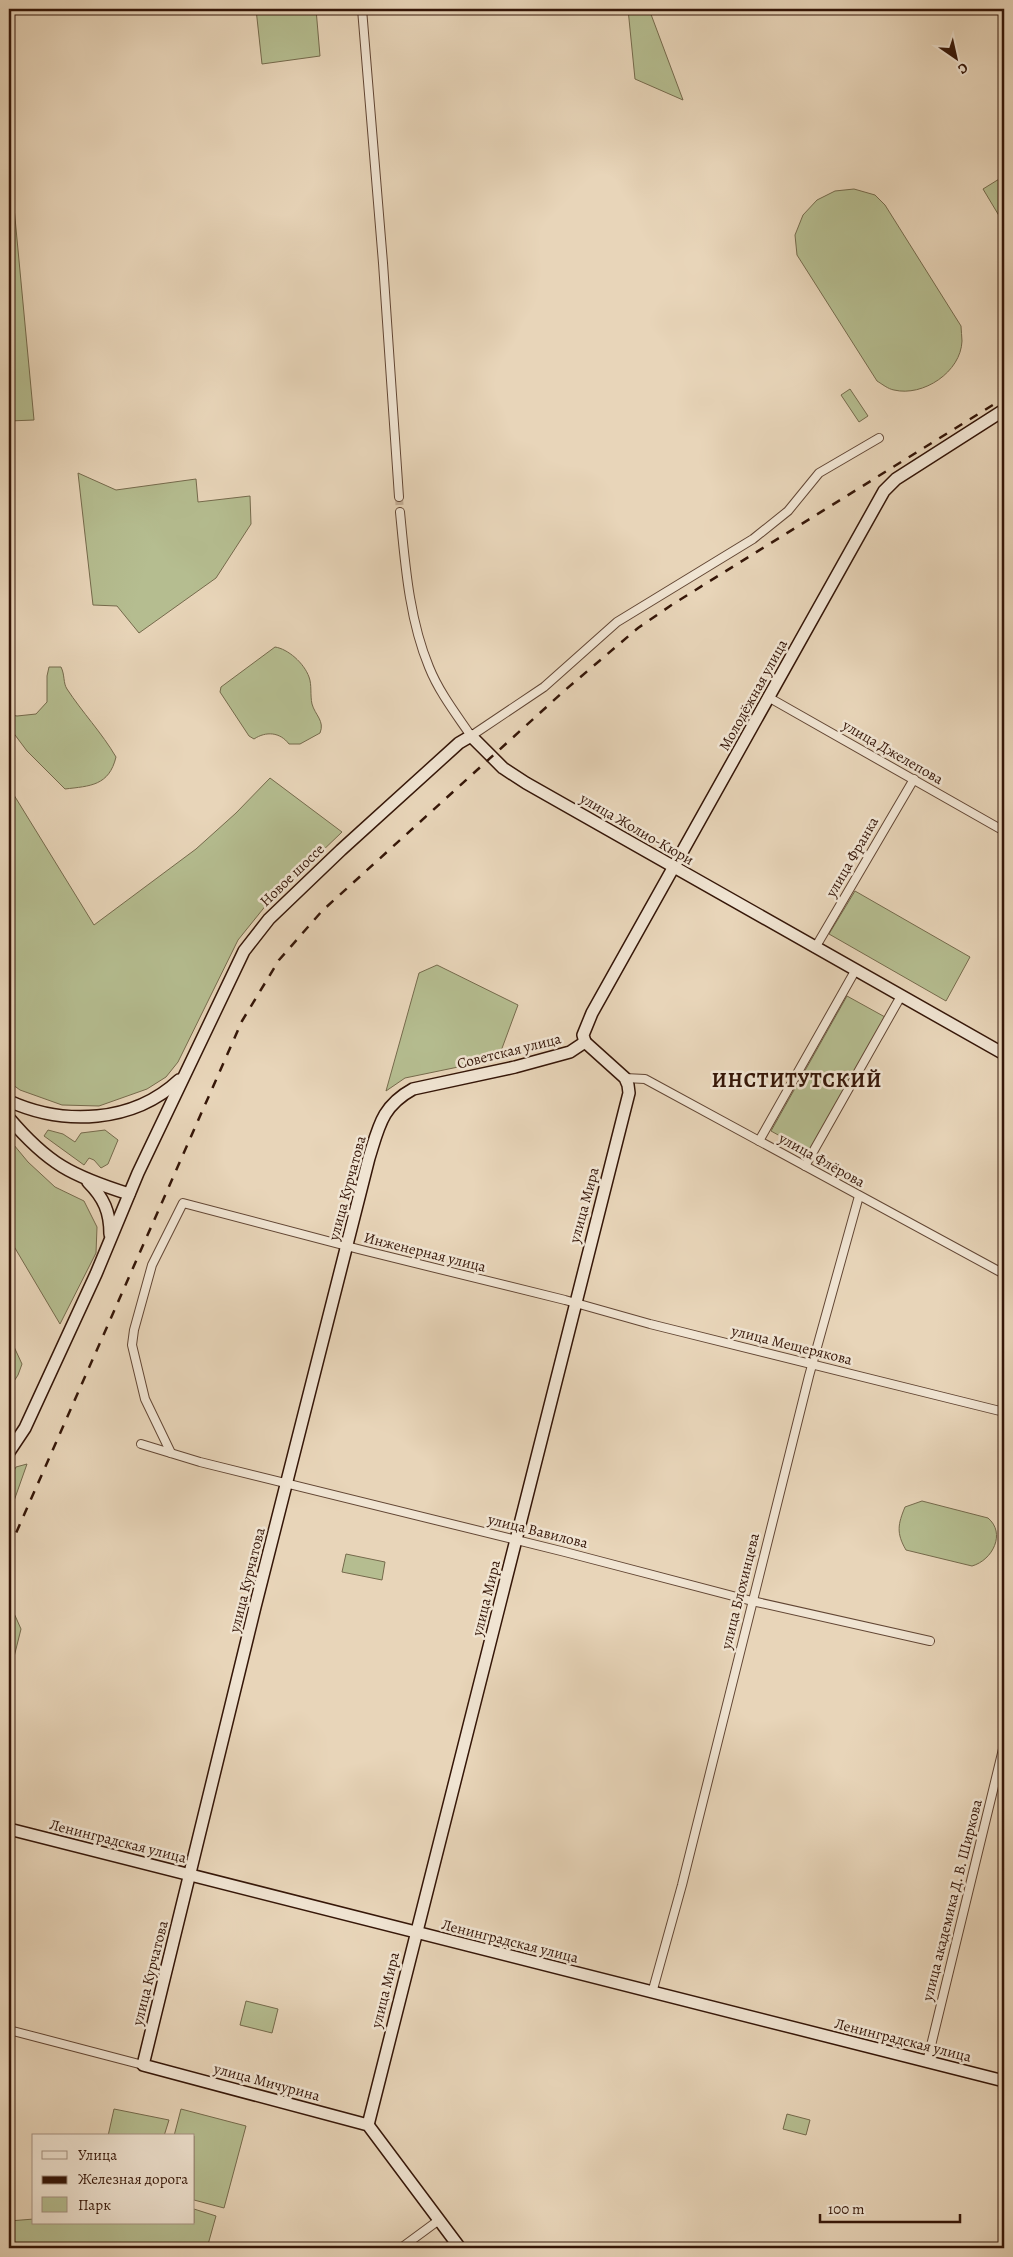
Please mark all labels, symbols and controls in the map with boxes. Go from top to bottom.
north arrow [930,32,980,82]
text: С [954,58,972,79]
street label: Молодёжная улица [714,636,792,754]
street label: улица Джелепова [838,715,947,789]
street label: улица Жолио-Кюри [576,788,698,870]
street label: улица Франка [820,813,883,902]
street label: Новое шоссе [255,839,329,911]
street label: Советская улица [455,1028,563,1074]
district label: ИНСТИТУТСКИЙ [712,1067,882,1094]
street label: улица Флёрова [774,1128,869,1192]
street label: улица Курчатова [323,1133,371,1243]
street label: улица Мира [564,1165,604,1246]
street label: Инженерная улица [362,1227,488,1277]
street label: улица Мещерякова [729,1320,854,1370]
street label: улица Вавилова [485,1509,590,1553]
street label: улица Курчатова [224,1525,270,1636]
street label: улица Блохинцева [716,1531,764,1652]
street label: улица Мира [467,1558,505,1639]
street label: улица академика Д. В. Ширкова [917,1797,987,2004]
street label: Ленинградская улица [47,1814,189,1868]
street label: Ленинградская улица [439,1914,581,1968]
street label: улица Курчатова [127,1918,173,2029]
street label: улица Мира [366,1950,404,2031]
street label: Ленинградская улица [832,2013,974,2067]
street label: улица Мичурина [211,2058,322,2106]
legend [32,2134,195,2224]
text: Улица [78,2145,117,2165]
text: Железная дорога [78,2169,188,2189]
scale bar [820,2192,960,2224]
text: Парк [78,2195,111,2215]
text: 100 m [828,2199,865,2219]

